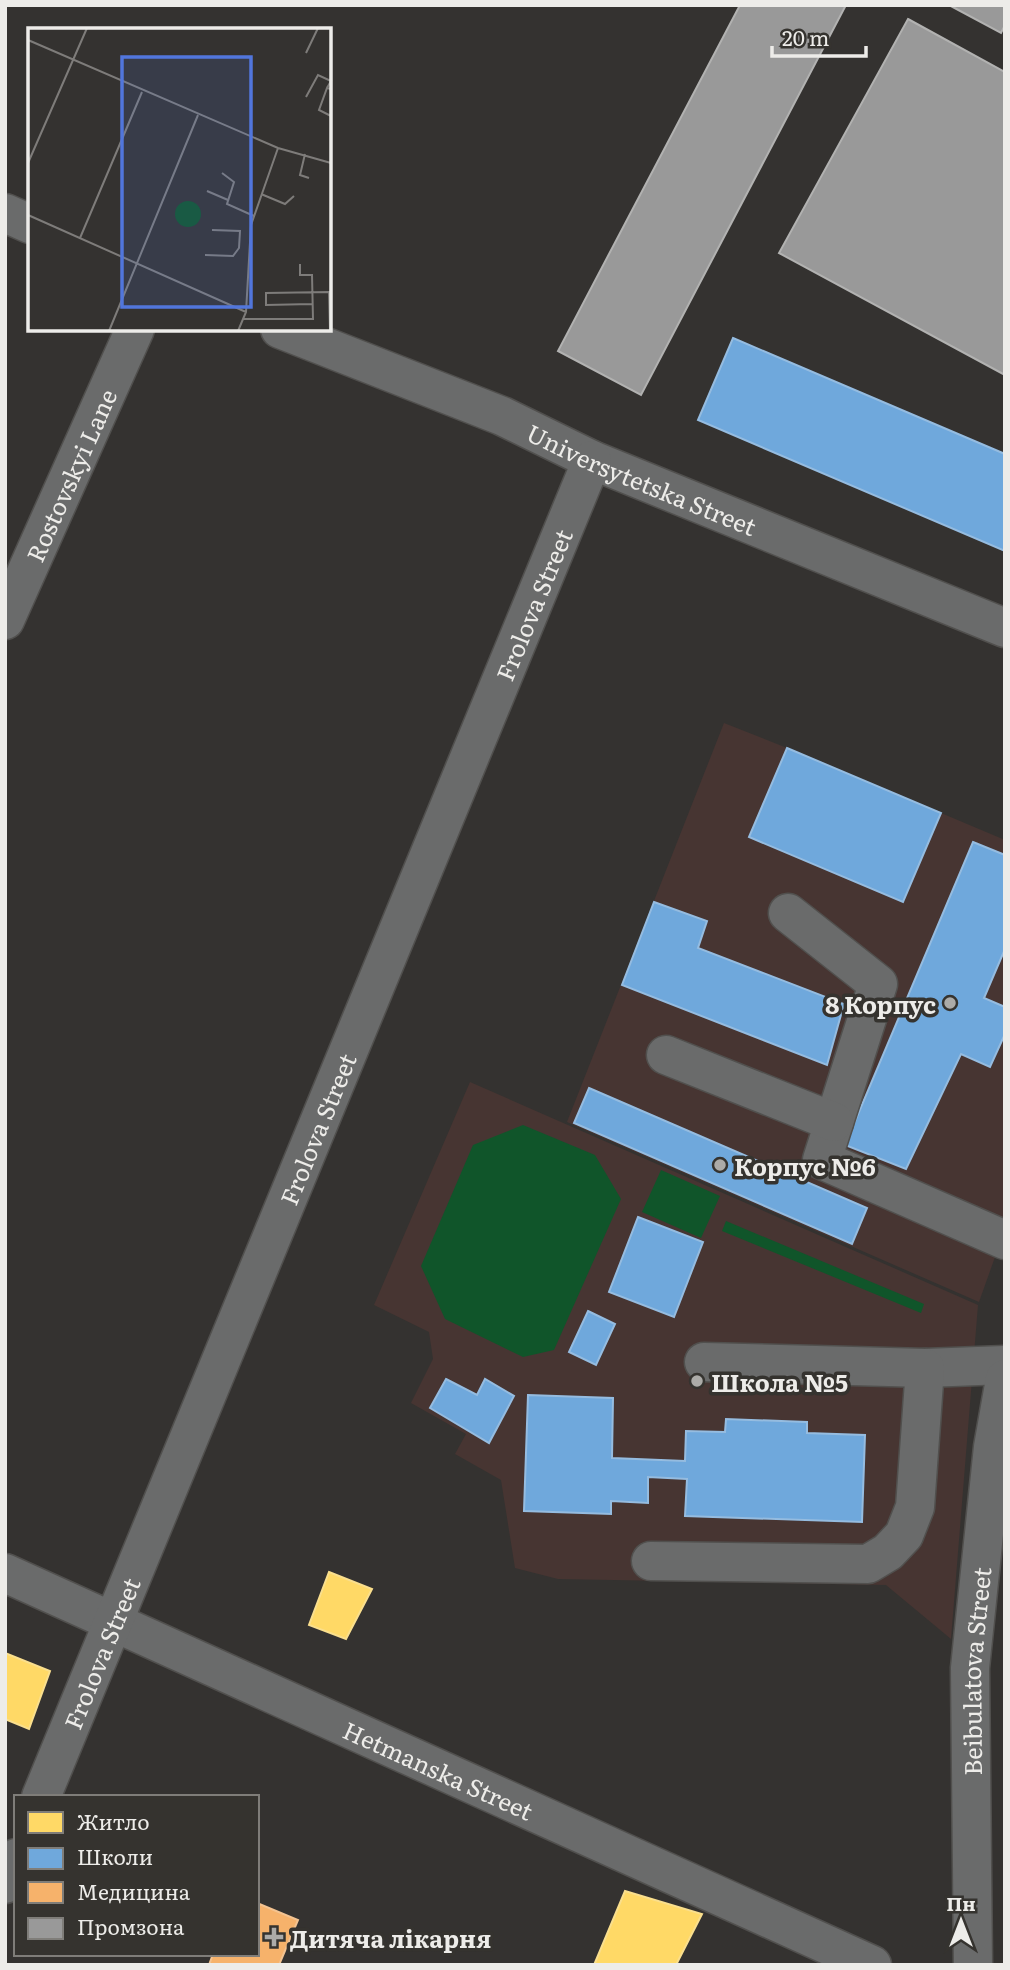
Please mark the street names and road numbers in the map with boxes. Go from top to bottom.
street label: Rostovskyi Lane [16,383,124,567]
street label: Universytetska Street [521,414,763,543]
street label: Frolova Street [486,523,579,685]
street label: Frolova Street [270,1047,363,1210]
street label: Beibulatova Street [952,1565,998,1776]
street label: Frolova Street [54,1571,147,1734]
street label: Hetmanska Street [338,1711,540,1827]

